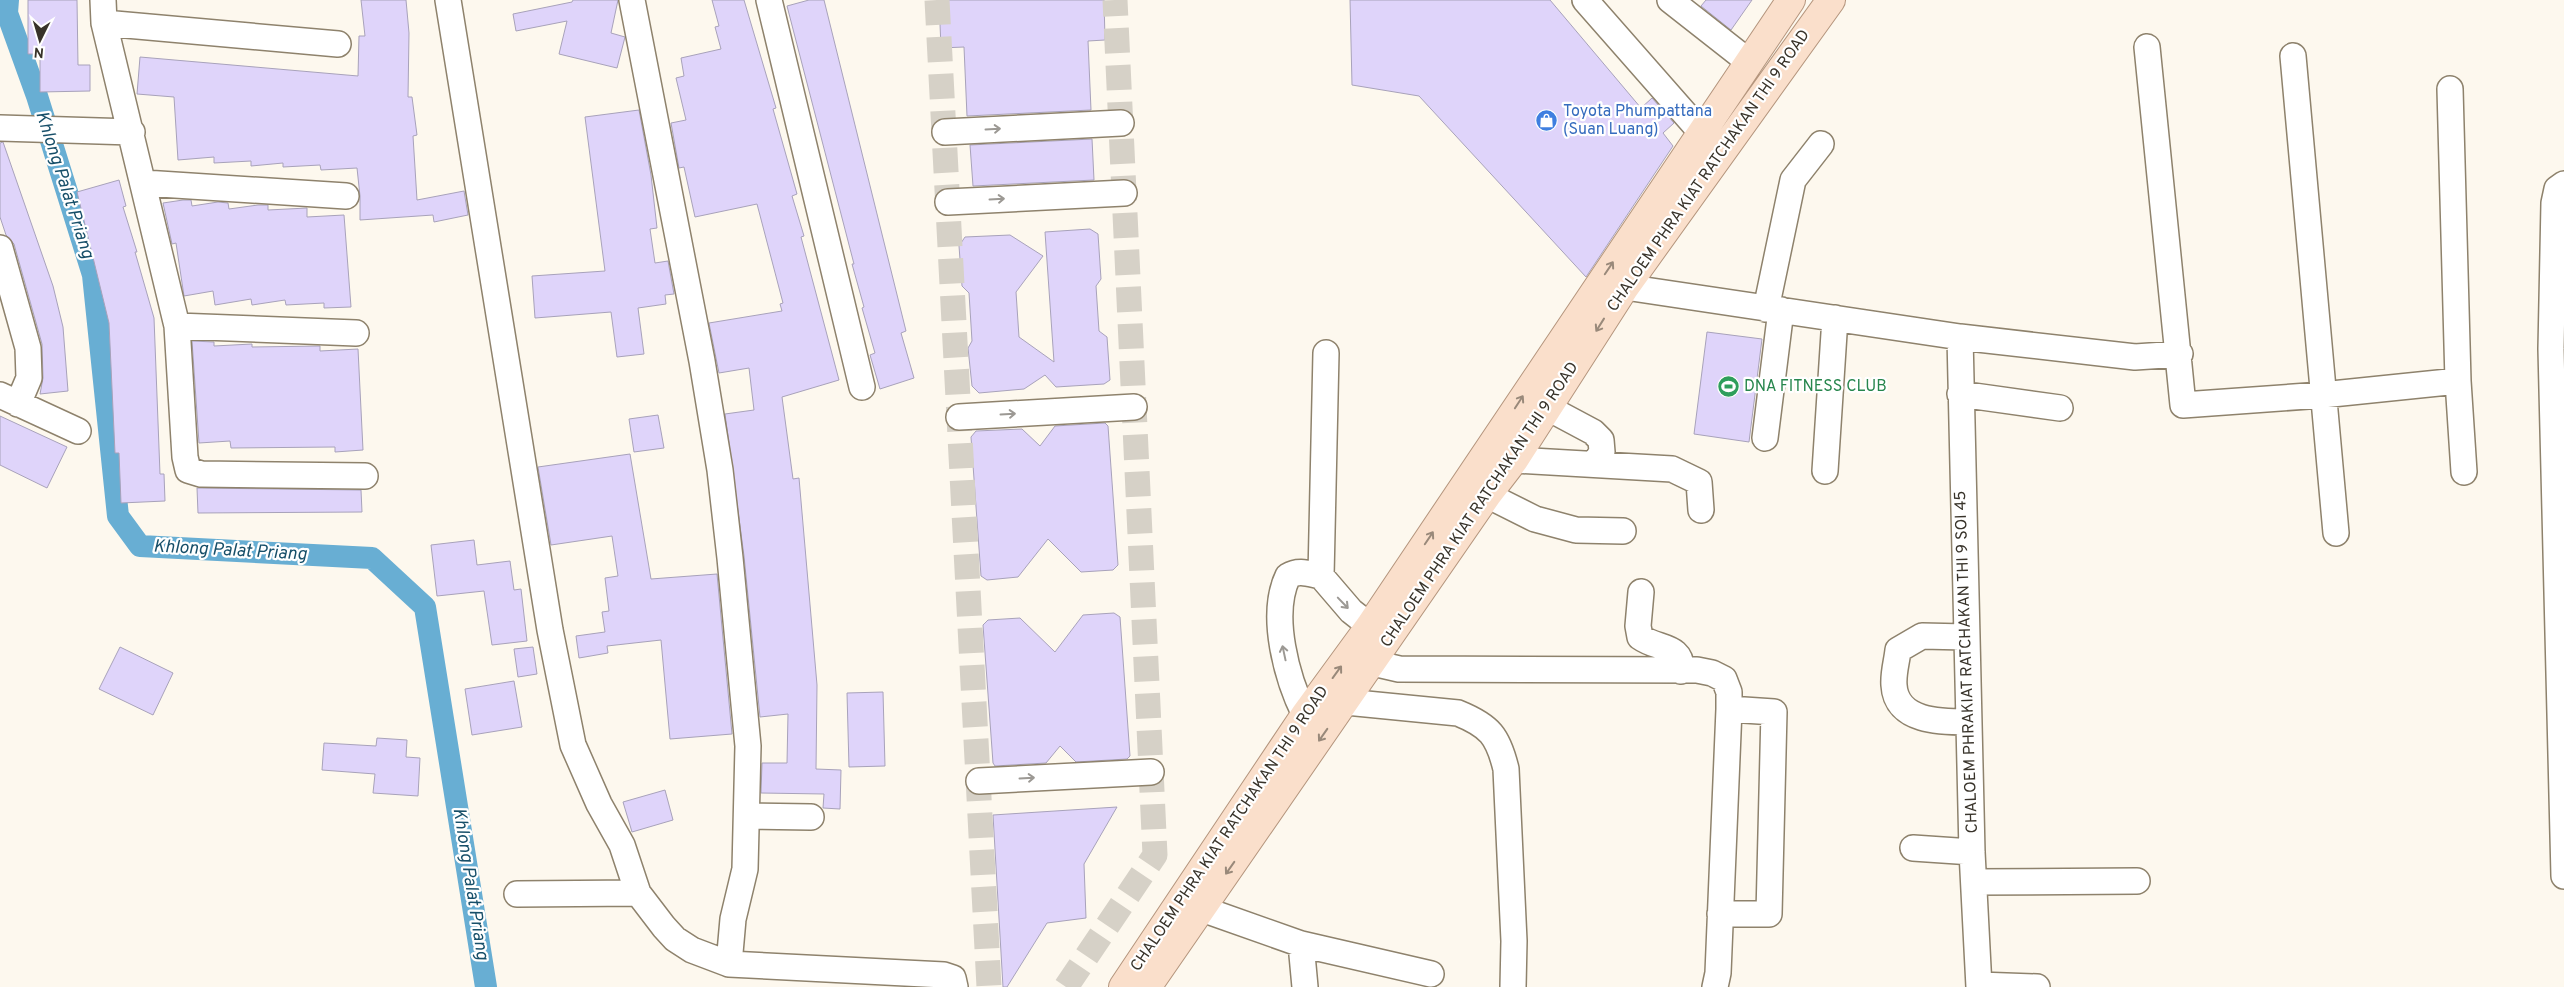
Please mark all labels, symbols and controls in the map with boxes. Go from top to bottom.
north arrow [15,15,65,65]
street label: CHALOEM PHRA KIAT RATCHAKAN THI 9 ROAD [1603,26,1815,316]
text: N [33,43,45,60]
place label: Toyota Phumpattana (Suan Luang) [1563,102,1712,140]
water label: Khlong Palat Priang [29,108,99,262]
shop icon: Toyota Phumpattana (Suan Luang) [1535,109,1559,133]
one-way arrow [985,125,1001,134]
one-way arrow [989,195,1005,204]
one-way arrow [1604,261,1614,275]
one-way arrow [1595,318,1605,332]
street label: CHALOEM PHRA KIAT RATCHAKAN THI 9 ROAD [1377,358,1583,652]
sports icon: DNA FITNESS CLUB [1716,375,1740,399]
place label: DNA FITNESS CLUB [1744,377,1887,397]
one-way arrow [1514,396,1524,410]
one-way arrow [1000,409,1016,419]
street label: CHALOEM PHRAKIAT RATCHAKAN THI 9 SOI 45 [1951,490,1983,834]
one-way arrow [1424,531,1434,545]
water label: Khlong Palat Priang [153,535,308,567]
one-way arrow [1337,597,1349,609]
one-way arrow [1279,646,1288,662]
one-way arrow [1332,665,1342,679]
street label: CHALOEM PHRA KIAT RATCHAKAN THI 9 ROAD [1127,682,1333,976]
one-way arrow [1318,728,1328,742]
one-way arrow [1019,774,1035,783]
water label: Khlong Palat Priang [447,806,493,962]
one-way arrow [1225,861,1235,875]

